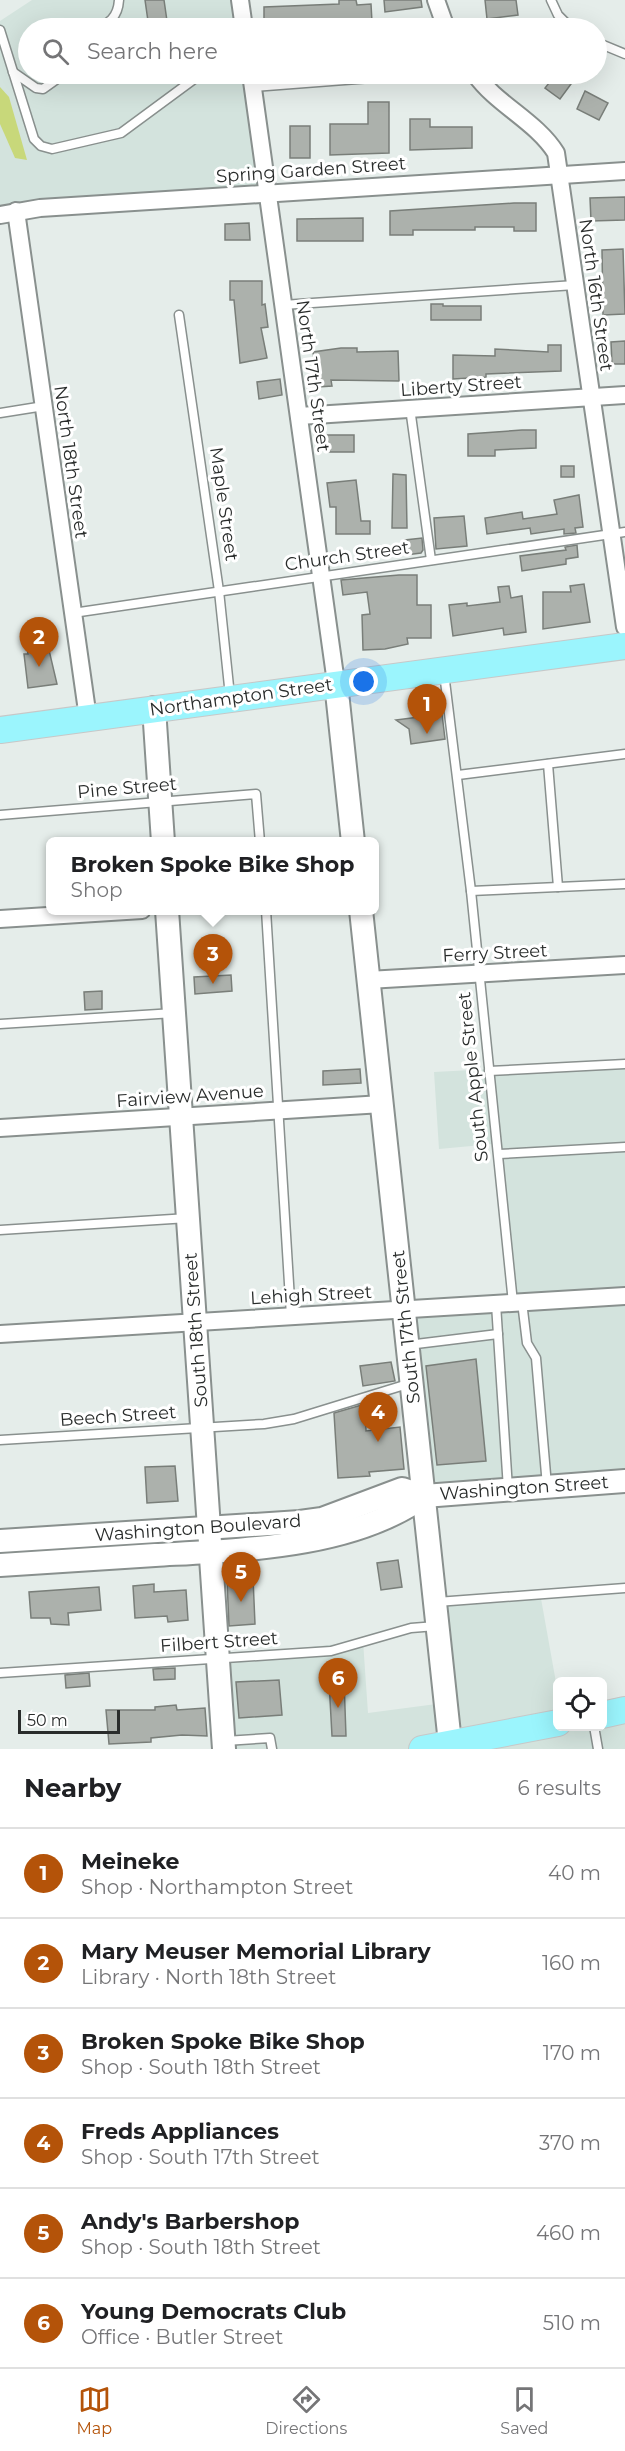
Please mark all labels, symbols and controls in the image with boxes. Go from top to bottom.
search box [18,18,607,84]
icon: search [39,35,72,68]
text: Search here [87,38,218,65]
street label: Spring Garden Street [215,152,407,188]
street label: North 16th Street [574,217,618,373]
street label: North 17th Street [291,299,335,453]
street label: Liberty Street [400,371,522,401]
street label: North 18th Street [49,384,93,540]
street label: Maple Street [205,446,243,562]
street label: Church Street [283,536,411,576]
pin: 2 [20,618,58,667]
your location [349,667,378,696]
street label: Northampton Street [148,673,334,721]
pin: 1 [408,684,446,734]
street label: Pine Street [76,773,178,803]
popup [46,837,379,915]
text: Broken Spoke Bike Shop [71,851,354,878]
text: Shop [71,878,123,902]
pin: 3 [194,934,232,984]
street label: Ferry Street [442,939,548,967]
street label: South Apple Street [453,991,493,1163]
street label: Fairview Avenue [116,1080,265,1112]
street label: South 17th Street [387,1249,425,1405]
street label: South 18th Street [180,1252,212,1408]
street label: Lehigh Street [250,1281,372,1309]
pin: 4 [358,1392,398,1442]
street label: Beech Street [59,1401,177,1431]
street label: Washington Street [439,1471,609,1505]
street label: Washington Boulevard [94,1510,302,1546]
pin: 5 [222,1552,260,1602]
street label: Filbert Street [159,1627,279,1657]
pin: 6 [318,1658,358,1708]
map controls [553,1677,607,1731]
button: locate [553,1677,607,1731]
scale bar [18,1707,120,1734]
text: 50 m [27,1711,68,1730]
text: Nearby [24,1772,121,1804]
text: 6 results [517,1776,601,1800]
text: Meineke [81,1848,179,1875]
text: 1 [40,1861,47,1885]
text: 40 m [548,1861,601,1885]
text: Shop · Northampton Street [81,1875,353,1899]
text: Mary Meuser Memorial Library [81,1938,431,1965]
text: 2 [38,1951,49,1975]
text: 160 m [542,1951,601,1975]
text: Library · North 18th Street [81,1965,336,1989]
text: Broken Spoke Bike Shop [81,2028,365,2055]
text: 3 [38,2041,49,2065]
text: 170 m [543,2041,601,2065]
text: Shop · South 18th Street [81,2055,321,2079]
text: Freds Appliances [81,2118,279,2145]
text: 4 [37,2131,50,2155]
text: 370 m [539,2131,601,2155]
text: Shop · South 17th Street [81,2145,320,2169]
text: Andy's Barbershop [81,2208,299,2235]
text: 5 [38,2221,49,2245]
text: 460 m [536,2221,601,2245]
text: Shop · South 18th Street [81,2235,321,2259]
text: Young Democrats Club [81,2298,346,2325]
text: 6 [37,2311,50,2335]
text: 510 m [543,2311,601,2335]
text: Office · Butler Street [81,2325,283,2349]
tab: Map [77,2383,112,2438]
tab: Directions [265,2383,347,2438]
tab: Saved [500,2383,548,2438]

